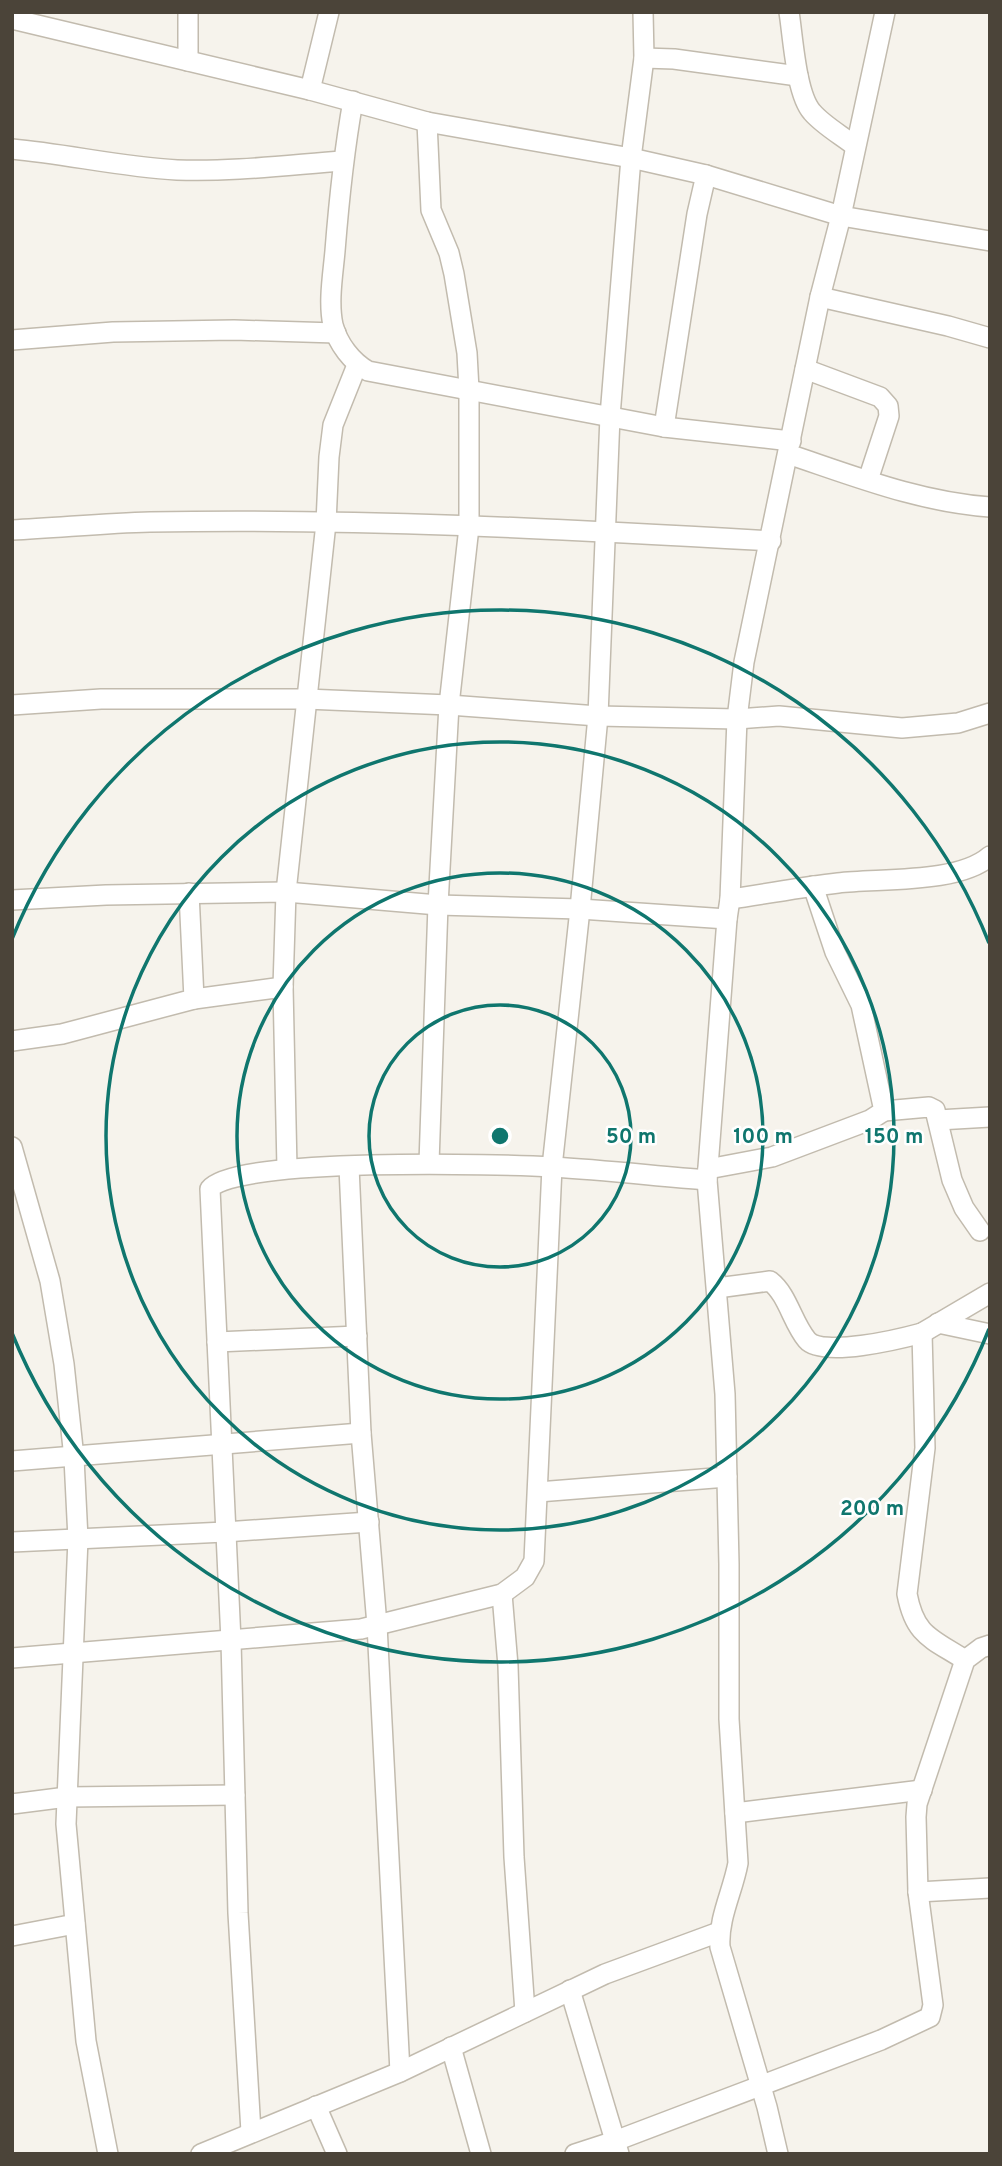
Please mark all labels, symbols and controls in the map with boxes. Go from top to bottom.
centre of rings [488,1124,512,1148]
text: 50 m [606,1124,656,1151]
text: 100 m [733,1124,793,1151]
text: 150 m [865,1124,923,1151]
text: 200 m [840,1496,904,1523]

